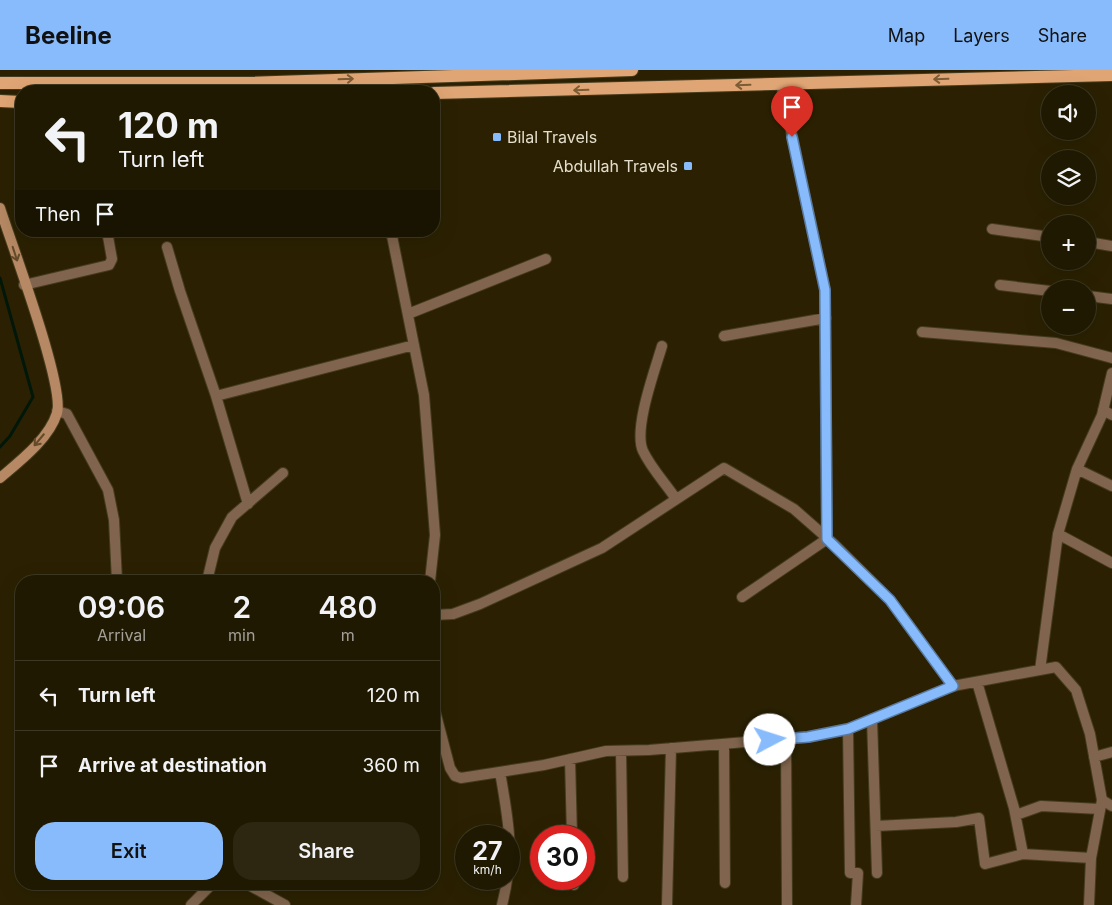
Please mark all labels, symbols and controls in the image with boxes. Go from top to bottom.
text: Beeline [25,21,112,50]
text: Map [888,25,925,46]
text: Layers [953,25,1010,46]
text: Share [1038,25,1087,46]
one-way arrow [338,75,354,84]
one-way arrow [933,75,949,84]
one-way arrow [736,80,752,90]
one-way arrow [573,85,590,95]
map controls [1041,85,1096,335]
button: sound [1041,85,1096,140]
pin [771,86,813,137]
icon: arrive [778,93,806,121]
text: 120 m [118,104,219,146]
icon: left [35,105,100,170]
place label: Bilal Travels [507,127,597,147]
marker: Bilal Travels [491,131,503,143]
text: Turn left [118,146,204,172]
button: layers [1041,150,1096,205]
place label: Abdullah Travels [553,156,678,176]
marker: Abdullah Travels [682,160,694,172]
icon: arrive [91,200,119,228]
text: Then [35,203,81,226]
button: + [1041,215,1096,270]
one-way arrow [10,246,20,262]
button: − [1041,280,1096,335]
one-way arrow [34,433,45,446]
text: 09:06 [78,589,165,625]
text: 2 [232,589,251,625]
text: 480 [318,589,377,625]
text: Arrival [97,625,146,645]
text: min [228,625,255,645]
text: m [341,625,355,645]
icon: left [35,682,63,710]
text: Turn left [78,684,156,707]
text: 120 m [367,684,420,707]
position arrow [743,713,795,765]
icon: arrive [35,752,63,780]
text: Arrive at destination [78,754,267,777]
text: 360 m [363,754,420,777]
button: Exit [35,822,223,880]
button: Share [233,822,420,880]
speed limit sign: 30 [530,825,595,890]
text: 27 [472,836,503,866]
text: km/h [473,862,502,877]

